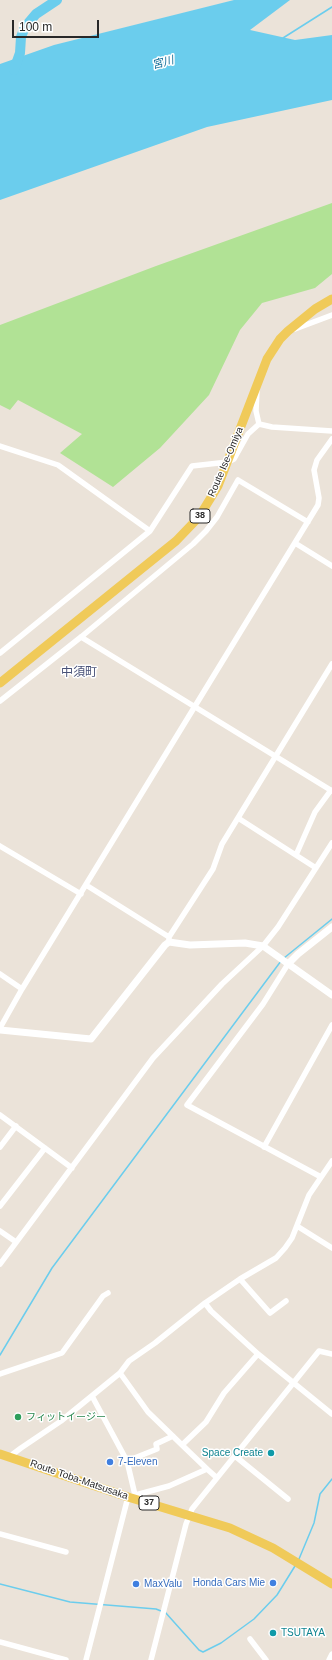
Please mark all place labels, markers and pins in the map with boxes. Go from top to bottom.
place label: フィットイージー [26,1411,106,1423]
marker: フィットイージー [13,1412,23,1422]
place label: Space Create [202,1447,263,1459]
marker: Space Create [266,1448,276,1458]
place label: 7-Eleven [118,1456,157,1468]
marker: 7-Eleven [105,1457,115,1467]
place label: Honda Cars Mie [193,1577,265,1589]
place label: MaxValu [144,1578,182,1590]
marker: Honda Cars Mie [268,1578,278,1588]
marker: MaxValu [131,1579,141,1589]
place label: TSUTAYA [281,1627,325,1639]
marker: TSUTAYA [268,1628,278,1638]

